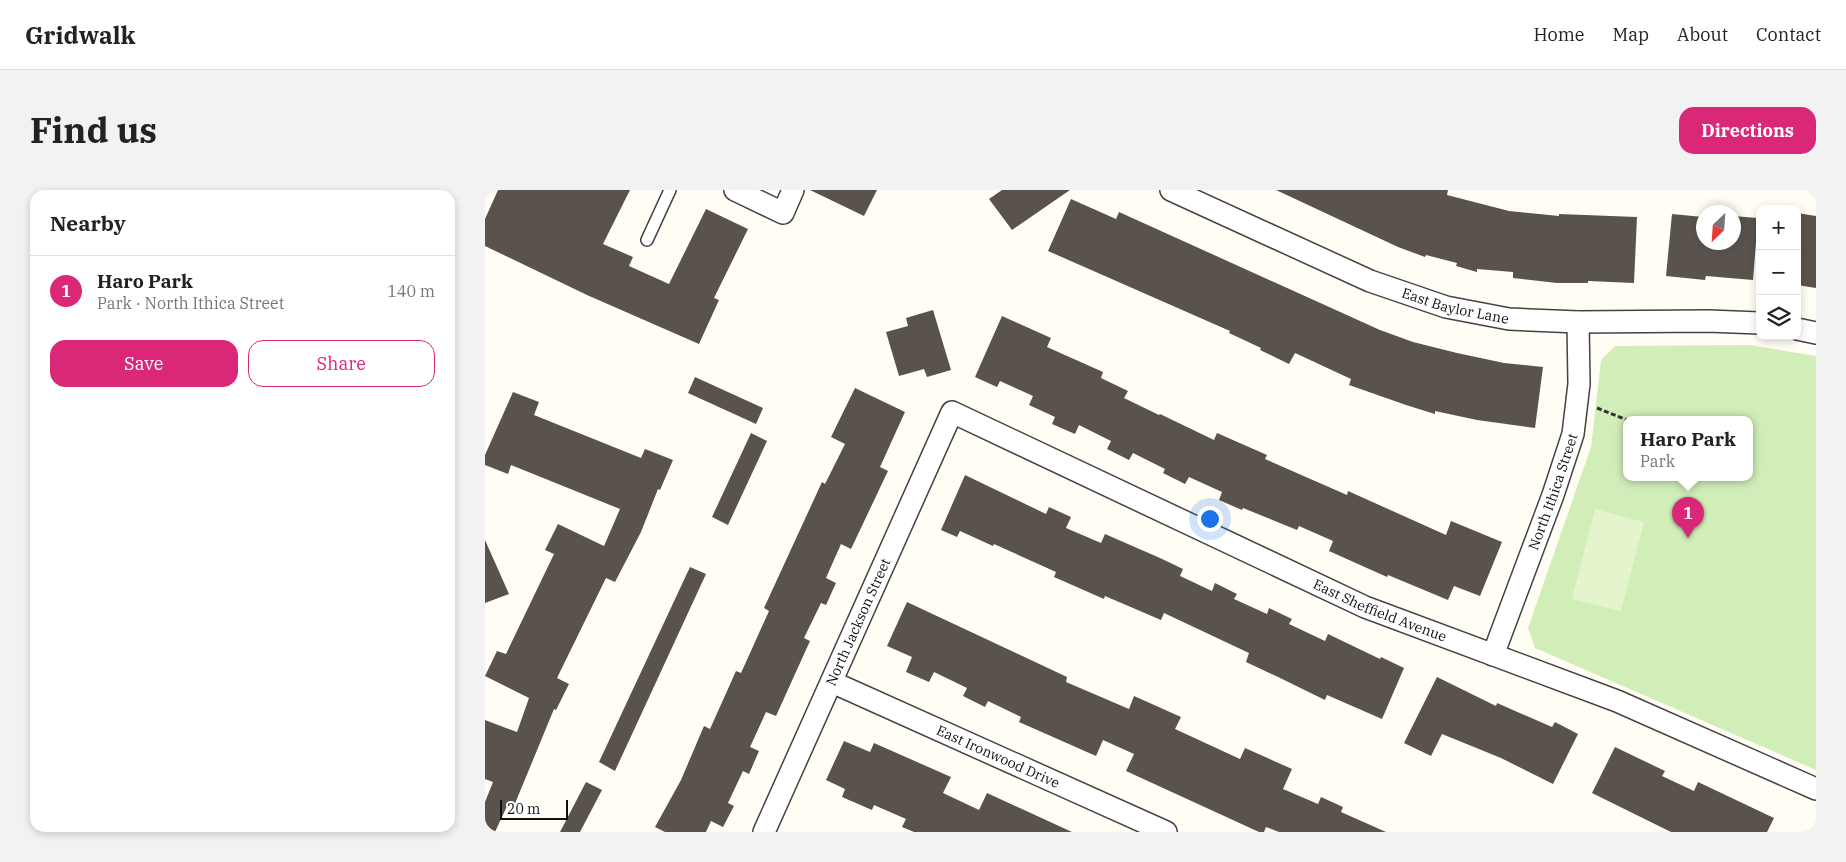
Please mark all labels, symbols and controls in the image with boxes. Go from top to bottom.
text: Gridwalk [25,19,135,51]
text: Home [1533,23,1585,46]
text: Map [1613,23,1649,46]
text: About [1677,23,1728,46]
text: Contact [1756,23,1821,46]
text: Find us [30,107,157,153]
button: Directions [1679,107,1816,154]
north arrow [1696,205,1741,250]
map controls [1756,205,1801,340]
button: + [1756,205,1801,250]
text: Nearby [50,209,126,237]
button: − [1756,250,1801,295]
text: Haro Park [97,269,193,293]
text: 1 [61,281,71,301]
text: 140 m [387,281,435,301]
street label: East Baylor Lane [1399,284,1510,328]
text: Park · North Ithica Street [97,293,284,313]
button: layers [1756,295,1801,340]
button: Save [50,340,238,387]
button: Share [248,340,435,387]
popup [1623,416,1753,481]
text: Haro Park [1640,427,1736,451]
street label: North Ithica Street [1524,431,1582,553]
text: Park [1640,451,1675,471]
pin: 1 [1672,497,1704,538]
your location [1197,506,1223,532]
street label: North Jackson Street [822,555,894,689]
street label: East Sheffield Avenue [1310,575,1449,646]
street label: East Ironwood Drive [934,721,1063,792]
scale bar [500,797,567,820]
text: 20 m [507,800,540,818]

